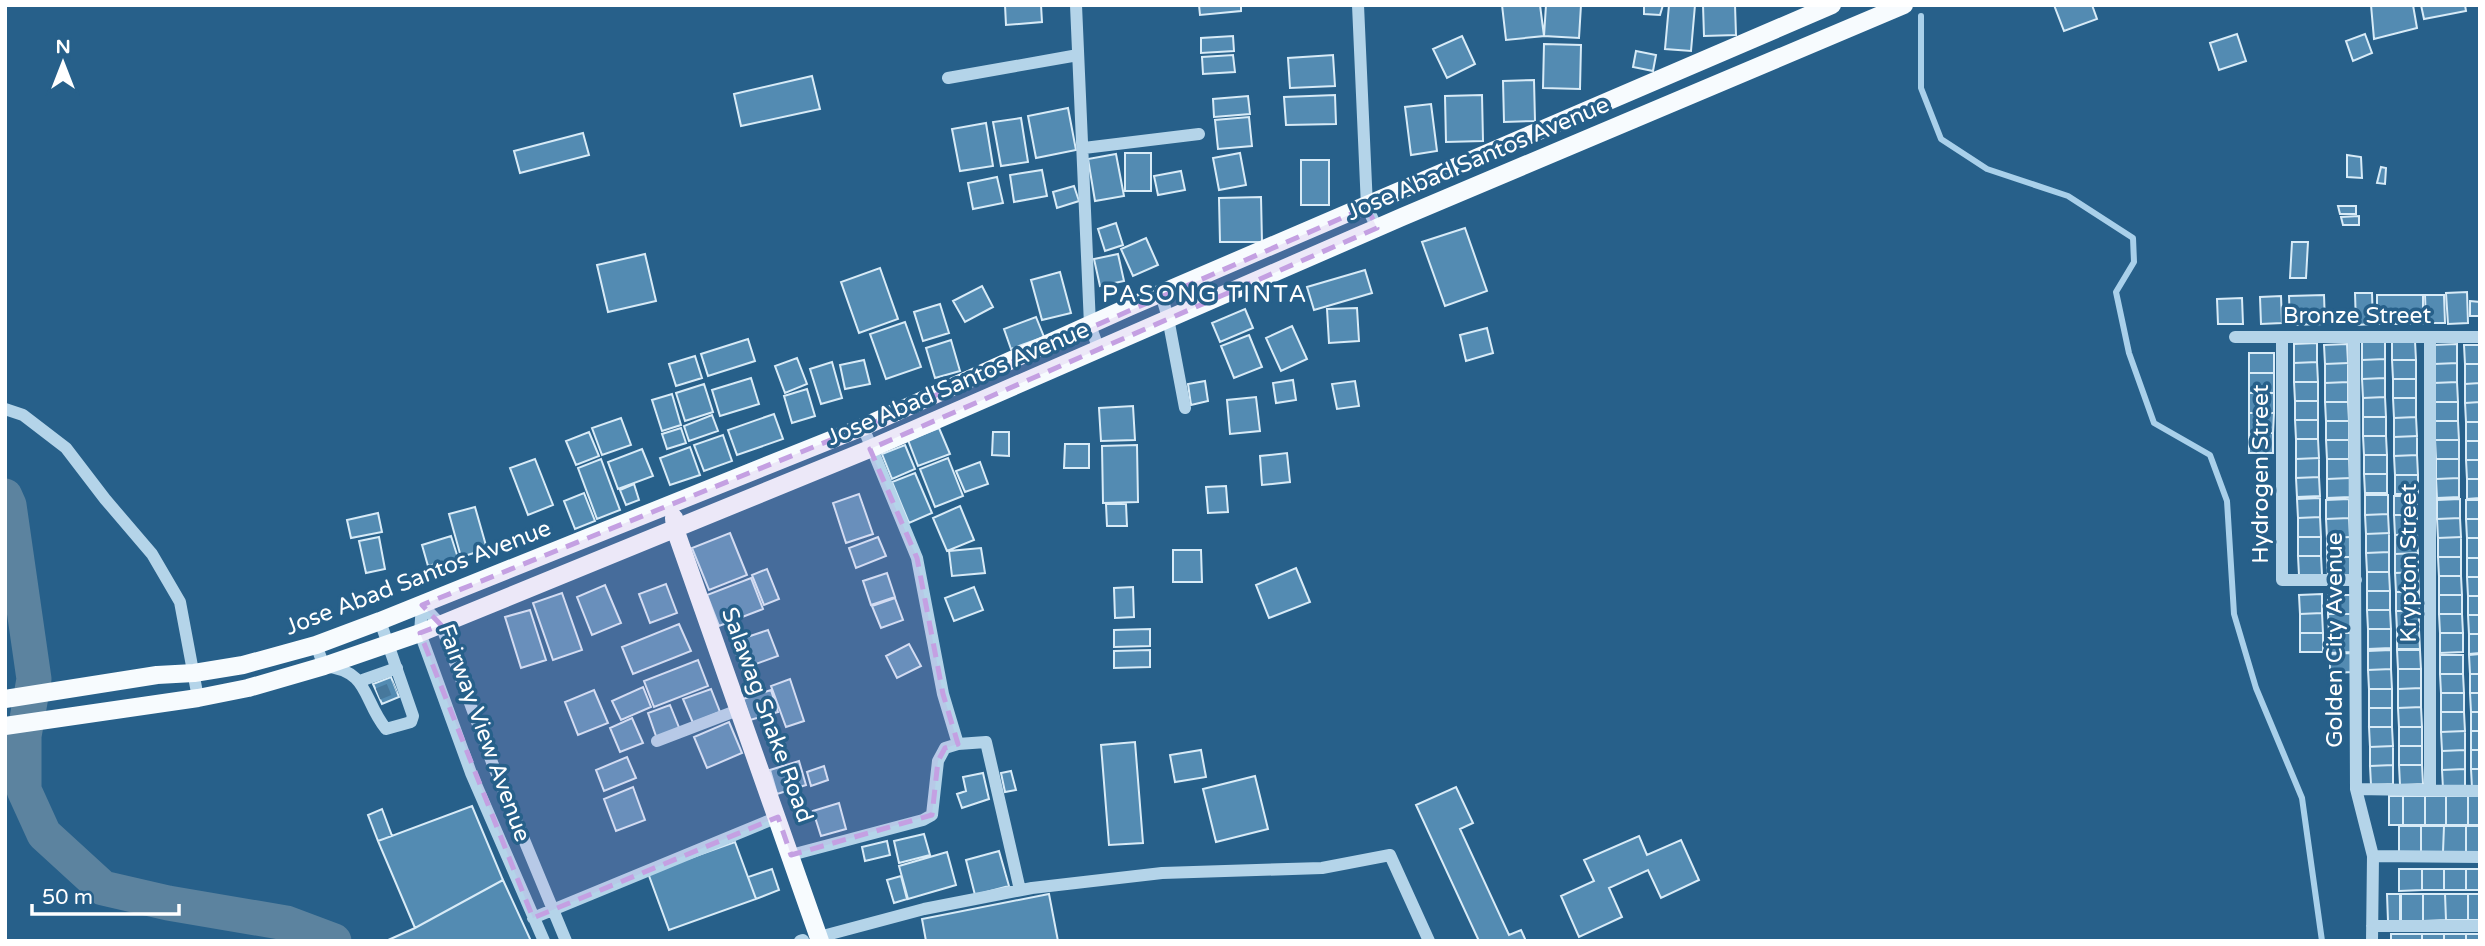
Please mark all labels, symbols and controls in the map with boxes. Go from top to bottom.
north arrow [28,28,98,98]
text: N [55,36,71,58]
street label: Jose Abad Santos Avenue [1343,91,1613,227]
district label: PASONG TINTA [1102,280,1308,309]
street label: Bronze Street [2283,302,2431,330]
street label: Jose Abad Santos Avenue [823,316,1093,452]
street label: Hydrogen Street [2247,384,2275,564]
street label: Krypton Street [2395,483,2423,643]
street label: Jose Abad Santos Avenue [281,514,555,642]
street label: Golden City Avenue [2321,532,2349,748]
street label: Salawag Snake Road [715,604,819,826]
street label: Fairway View Avenue [432,620,536,846]
scale bar [32,872,178,916]
text: 50 m [42,885,93,910]

